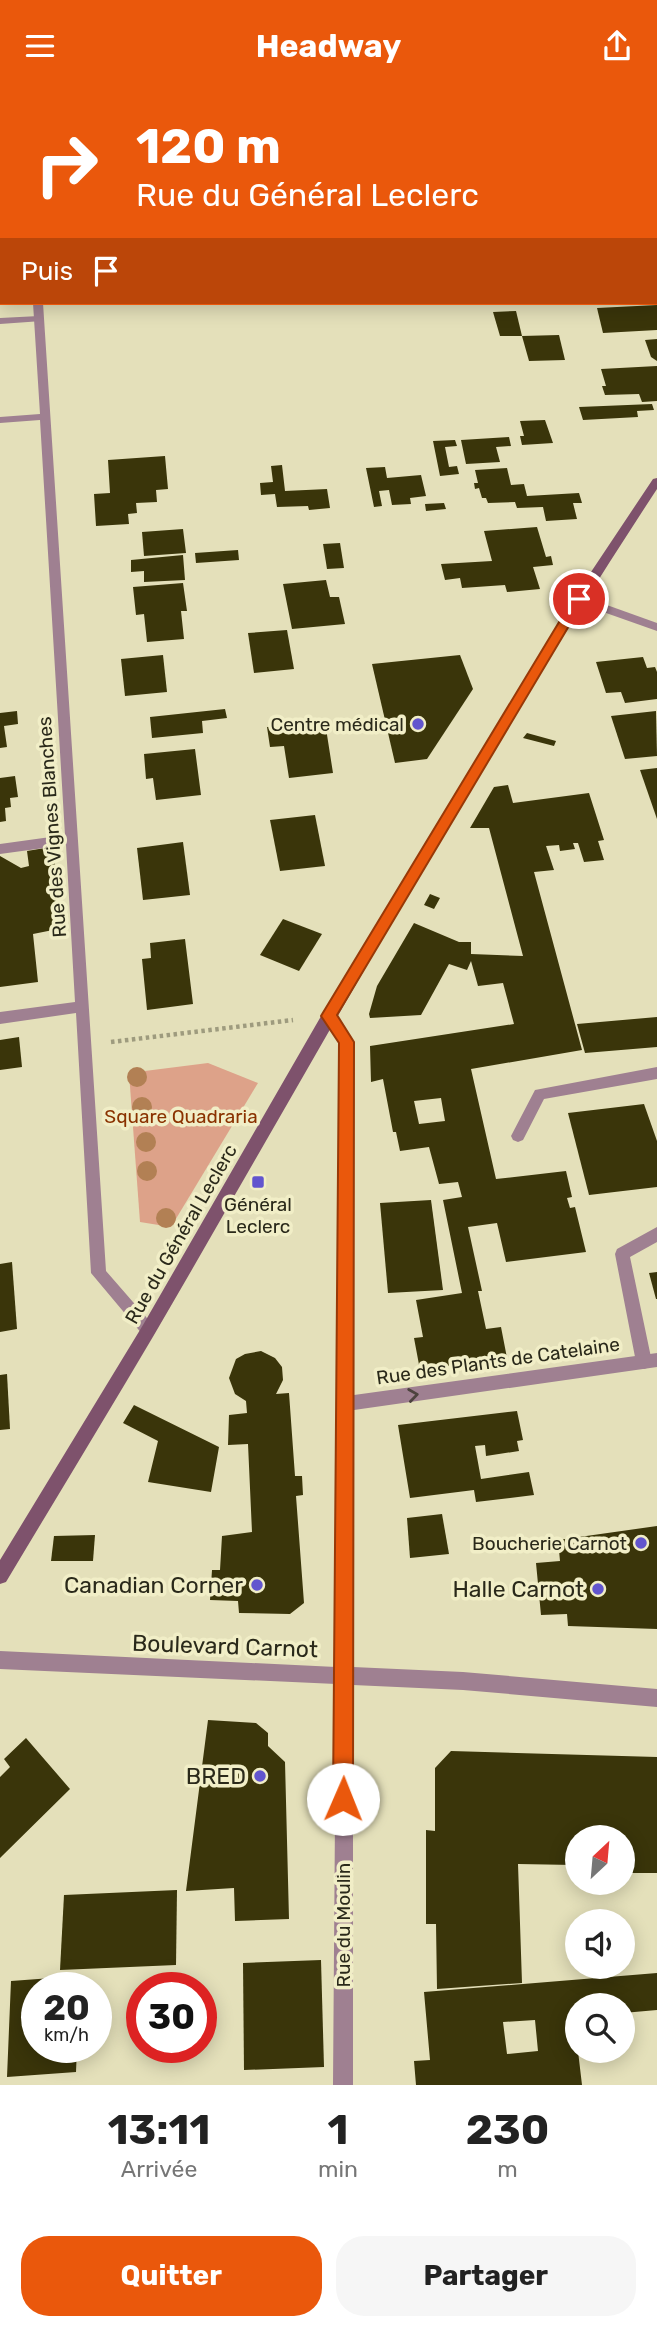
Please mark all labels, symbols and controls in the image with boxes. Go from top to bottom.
icon: menu [21,27,59,65]
text: Headway [256,27,401,65]
icon: share [598,27,636,65]
text: 120 m [136,117,281,175]
icon: right [21,119,112,210]
text: Rue du Général Leclerc [136,176,479,214]
icon: arrive [87,252,125,290]
text: Puis [21,256,73,287]
pin [549,569,609,629]
icon: arrive [560,580,598,618]
place label: Centre médical [271,713,404,736]
street label: Rue des Vignes Blanches [33,716,71,938]
marker: Centre médical [410,716,426,732]
park label: Square Quadraria [104,1105,258,1128]
street label: Rue du Général Leclerc [120,1140,242,1328]
marker: Général Leclerc [250,1174,266,1190]
place label: Général Leclerc [224,1193,292,1238]
street label: Rue des Plants de Catelaine [375,1333,621,1389]
one-way arrow [408,1387,419,1402]
place label: Boucherie Carnot [472,1532,628,1555]
marker: Boucherie Carnot [633,1535,649,1551]
place label: Canadian Corner [64,1571,243,1599]
place label: Halle Carnot [452,1575,584,1603]
marker: Canadian Corner [249,1577,265,1593]
marker: Halle Carnot [590,1581,606,1597]
street label: Boulevard Carnot [132,1629,318,1663]
place label: BRED [186,1762,246,1790]
position arrow [306,1762,380,1836]
marker: BRED [252,1768,268,1784]
north arrow [565,1825,635,1895]
map controls [565,1825,635,2063]
street label: Rue du Moulin [332,1863,355,1987]
button: sound [565,1909,635,1979]
speed limit sign: 30 [126,1972,217,2063]
text: 20 [43,1987,90,2029]
button: search [565,1993,635,2063]
text: km/h [44,2024,89,2046]
text: 13:11 [108,2105,210,2155]
text: 1 [328,2105,348,2155]
text: 230 [466,2105,549,2155]
text: Arrivée [121,2155,197,2183]
text: min [318,2155,358,2183]
text: m [497,2155,518,2183]
button: Quitter [21,2236,322,2316]
button: Partager [336,2236,636,2316]

